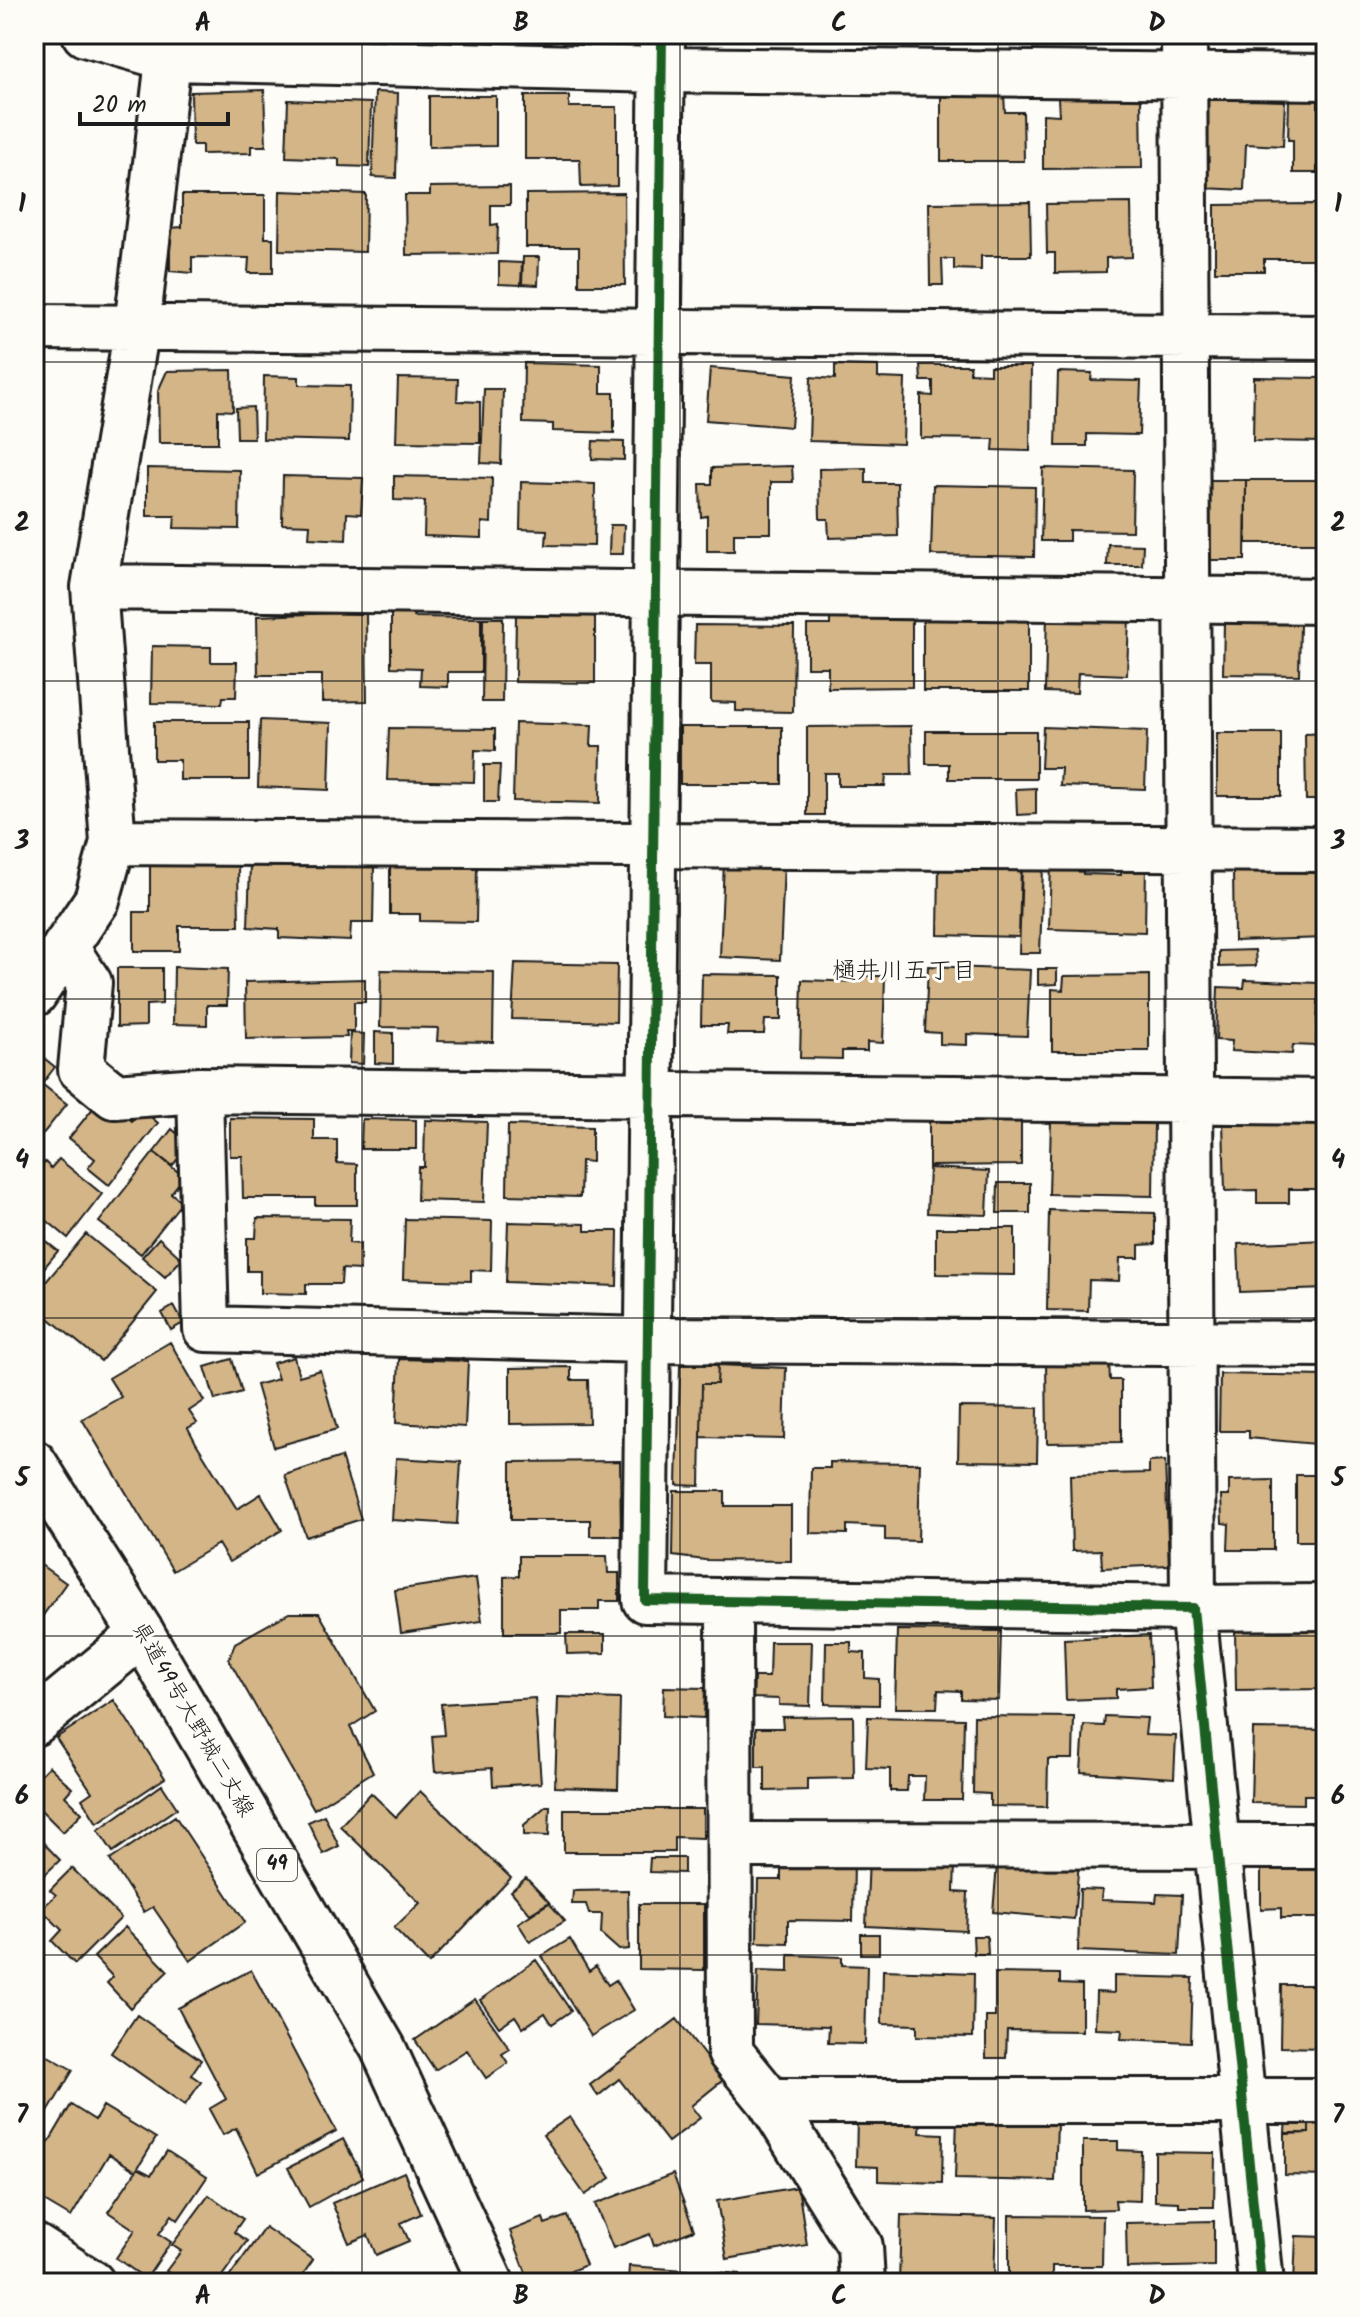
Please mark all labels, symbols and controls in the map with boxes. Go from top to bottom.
text: A [195,3,211,45]
text: B [513,3,529,45]
text: C [831,3,847,45]
text: D [1148,3,1166,45]
scale bar [80,76,228,126]
text: 20 m [92,86,147,125]
text: 1 [18,184,26,226]
text: 1 [1334,184,1342,226]
text: 2 [14,503,30,545]
text: 2 [1330,503,1346,545]
text: 3 [14,821,29,863]
text: 3 [1330,821,1345,863]
district label: 樋井川五丁目 [832,952,976,991]
text: 4 [15,1140,29,1182]
text: 4 [1331,1140,1345,1182]
text: 5 [14,1458,30,1500]
text: 5 [1330,1458,1346,1500]
street label: 県道49号大野城二丈線 [122,1616,262,1824]
text: 6 [15,1776,29,1818]
text: 6 [1331,1776,1345,1818]
road number: 49 [257,1849,297,1881]
text: 7 [16,2095,29,2137]
text: 7 [1332,2095,1345,2137]
text: A [195,2276,211,2317]
text: B [513,2276,529,2317]
text: C [831,2276,847,2317]
text: D [1148,2276,1166,2317]

